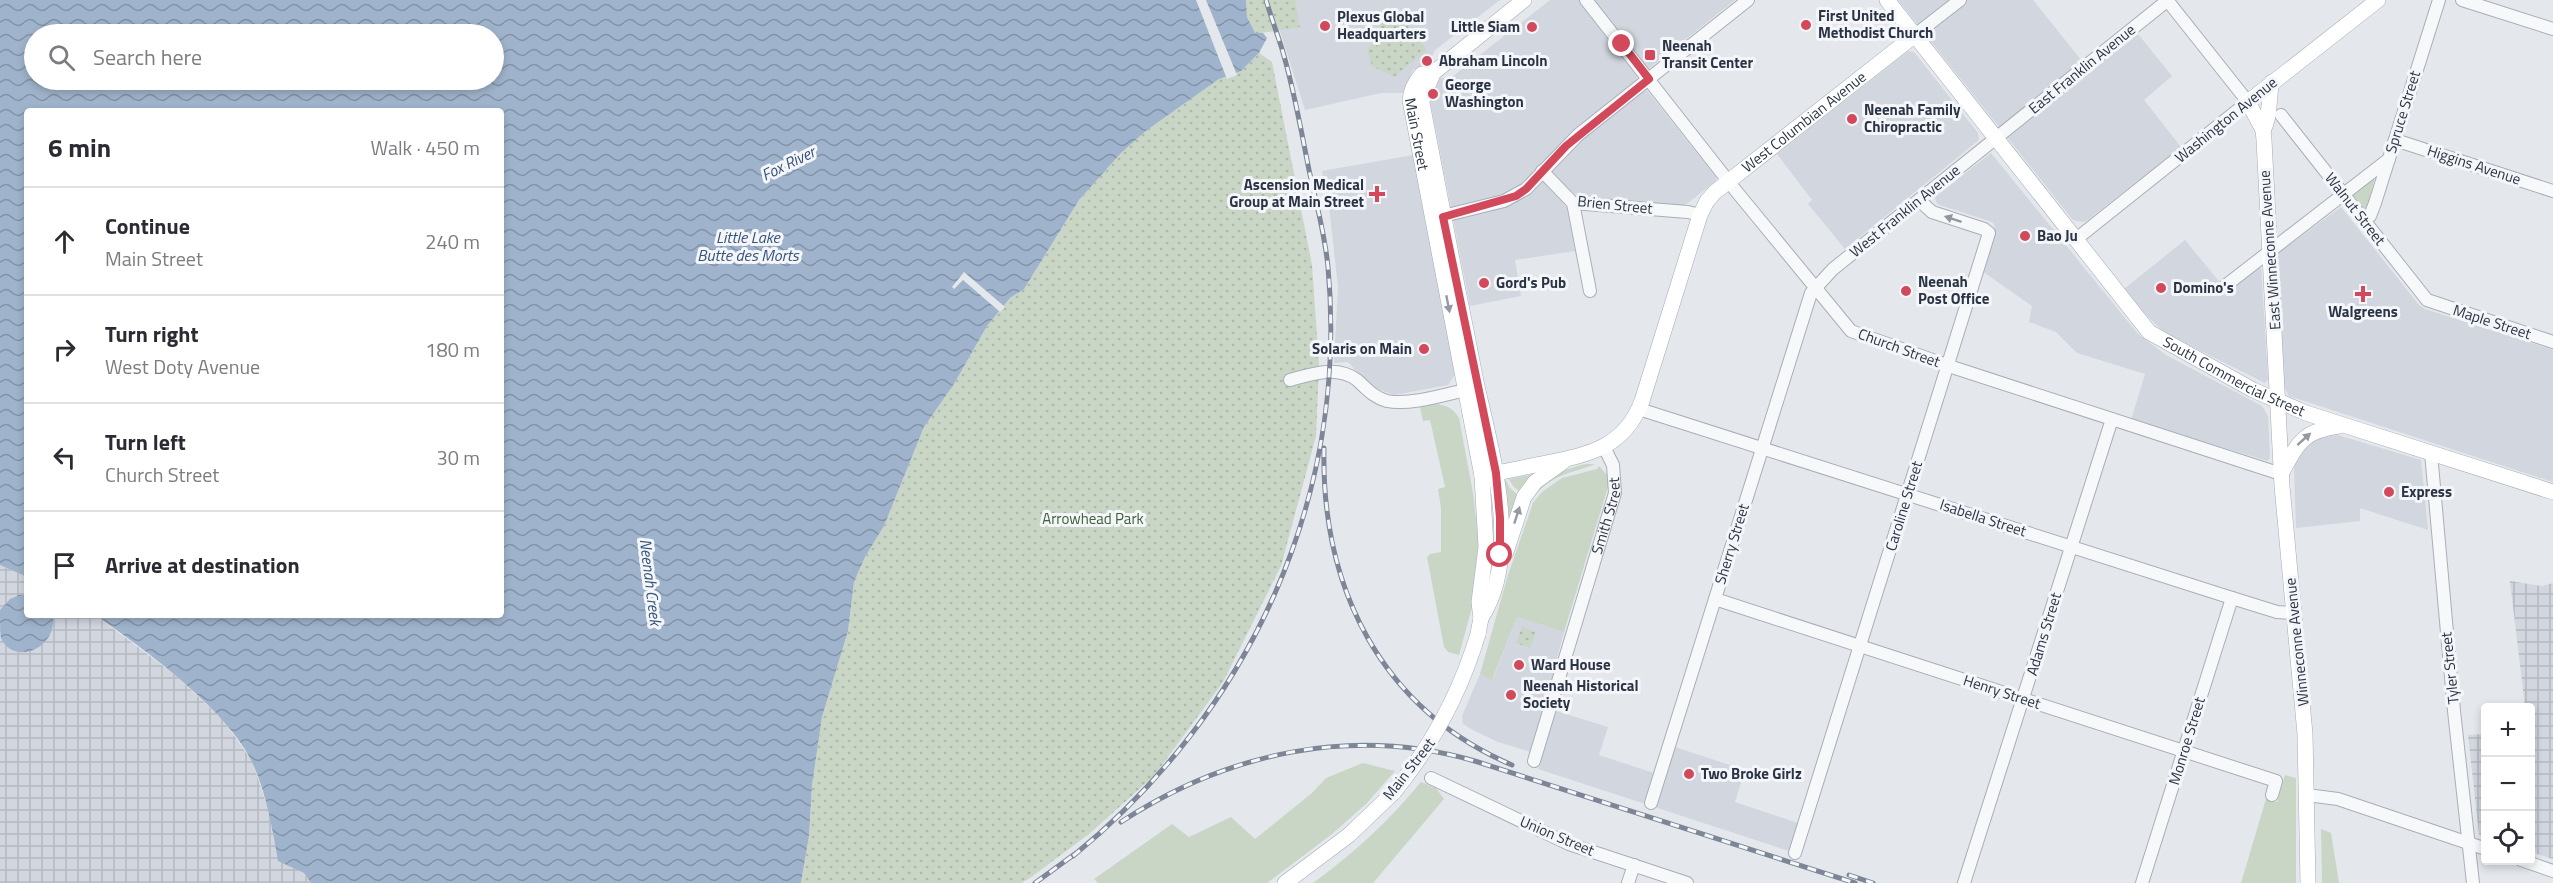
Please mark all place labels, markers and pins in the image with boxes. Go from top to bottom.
place label: First United Methodist Church [1818,4,1933,44]
place label: Plexus Global Headquarters [1337,5,1426,45]
place label: Little Siam [1451,15,1520,38]
marker: First United Methodist Church [1799,18,1813,32]
marker: Plexus Global Headquarters [1318,19,1332,33]
marker: Little Siam [1525,20,1539,34]
place label: Neenah Transit Center [1662,34,1753,74]
marker: Neenah Transit Center [1643,48,1657,62]
place label: Abraham Lincoln [1439,49,1547,72]
marker: Abraham Lincoln [1420,54,1434,68]
place label: George Washington [1445,73,1524,113]
marker: George Washington [1426,87,1440,101]
place label: Neenah Family Chiropractic [1864,98,1961,138]
marker: Neenah Family Chiropractic [1845,112,1859,126]
place label: Ascension Medical Group at Main Street [1229,173,1365,213]
marker: Ascension Medical Group at Main Street [1368,185,1386,203]
place label: Bao Ju [2037,224,2078,247]
marker: Bao Ju [2018,229,2032,243]
place label: Neenah Post Office [1918,270,1990,310]
place label: Gord's Pub [1496,271,1566,294]
marker: Gord's Pub [1477,276,1491,290]
place label: Domino's [2173,276,2234,299]
marker: Domino's [2154,281,2168,295]
marker: Neenah Post Office [1899,284,1913,298]
marker: Walgreens [2356,287,2370,301]
place label: Walgreens [2328,300,2398,323]
place label: Solaris on Main [1312,337,1412,360]
marker: Solaris on Main [1417,342,1431,356]
place label: Express [2401,480,2452,503]
marker: Express [2382,485,2396,499]
place label: Ward House [1531,653,1611,676]
marker: Ward House [1512,658,1526,672]
place label: Neenah Historical Society [1523,674,1639,714]
marker: Neenah Historical Society [1504,688,1518,702]
place label: Two Broke Girlz [1701,762,1802,785]
marker: Two Broke Girlz [1682,767,1696,781]

